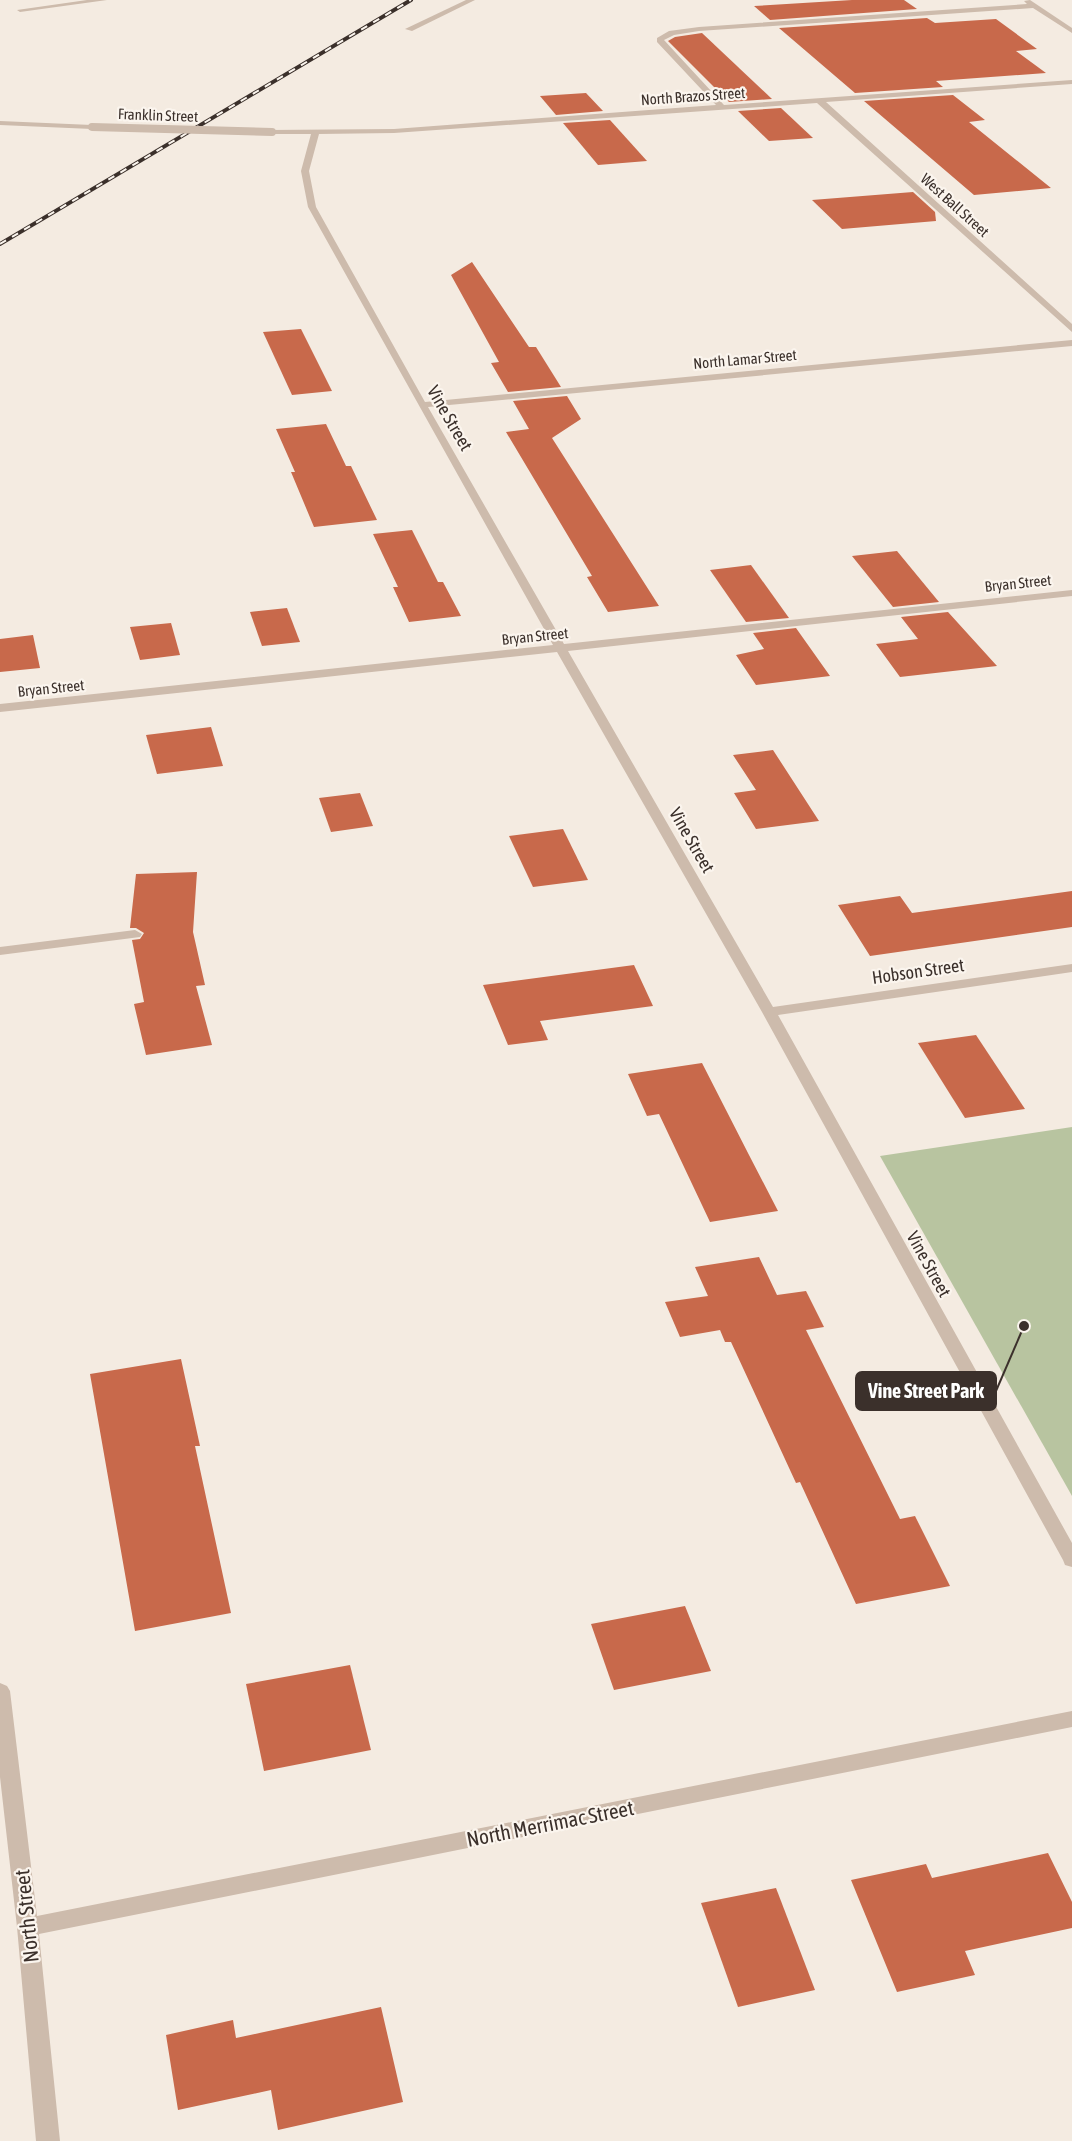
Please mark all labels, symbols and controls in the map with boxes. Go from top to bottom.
street label: North Brazos Street [640,84,746,108]
street label: Franklin Street [118,105,198,125]
street label: West Ball Street [917,170,993,240]
street label: North Lamar Street [693,346,797,372]
street label: Vine Street [423,382,477,454]
street label: Bryan Street [984,571,1052,595]
street label: Bryan Street [501,624,569,648]
street label: Bryan Street [17,676,85,700]
street label: Vine Street [665,804,719,876]
street label: Hobson Street [871,954,965,988]
street label: Vine Street [902,1227,956,1301]
callout: Vine Street Park [856,1372,996,1410]
text: Vine Street Park [867,1379,984,1402]
street label: North Merrimac Street [464,1795,636,1851]
street label: North Street [9,1868,43,1964]

